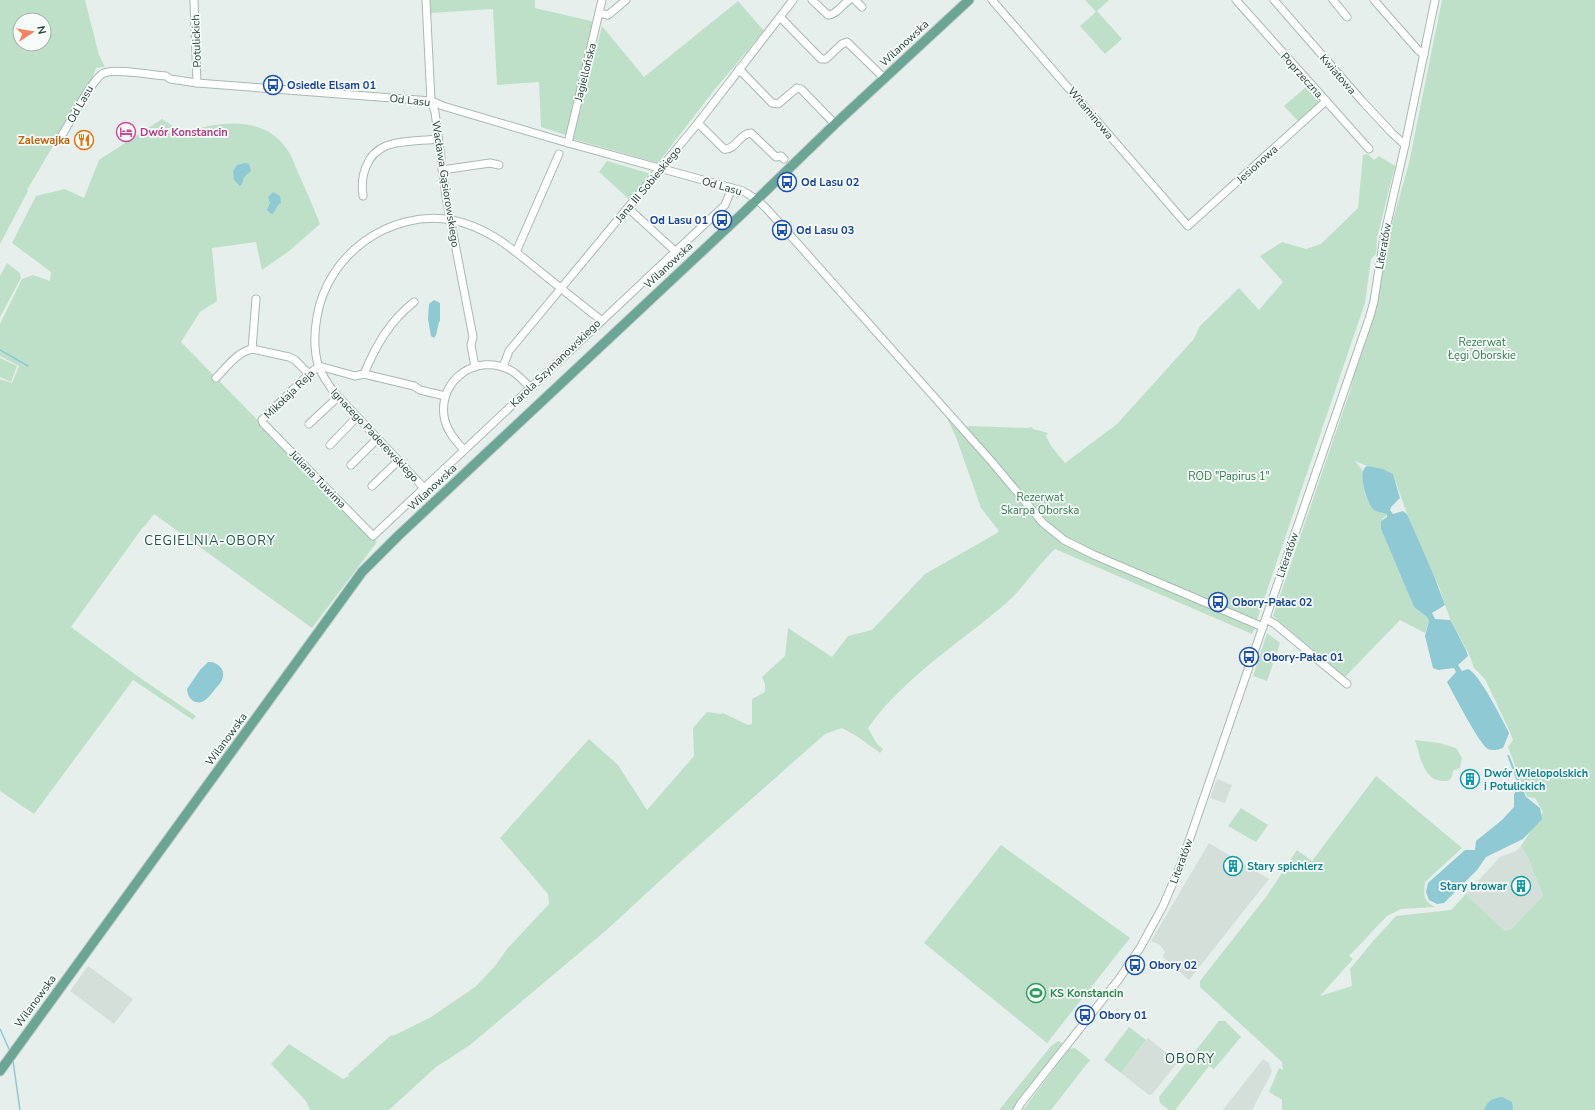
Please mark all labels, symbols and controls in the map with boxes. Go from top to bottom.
north arrow [12,12,52,52]
street label: Potulickich [188,14,205,68]
street label: Wilanowska [877,17,932,70]
text: N [33,24,49,36]
street label: Jagiellońska [571,41,600,104]
street label: Poprzeczna [1277,49,1326,101]
street label: Kwiatowa [1316,51,1359,98]
bus stop icon: Osiedle Elsam 01 [262,74,284,96]
place label: Osiedle Elsam 01 [287,78,376,93]
street label: Od Lasu [64,83,97,126]
street label: Witaminowa [1064,84,1117,143]
street label: Od Lasu [389,91,431,110]
street label: Wacława Gąsiorowskiego [428,120,463,248]
hotel icon: Dwór Konstancin [115,121,137,143]
place label: Dwór Konstancin [140,125,228,140]
restaurant icon: Zalewajka [73,129,95,151]
place label: Zalewajka [18,133,70,148]
street label: Jesionowa [1233,142,1281,188]
street label: Jana III Sobieskiego [611,143,685,226]
bus stop icon: Od Lasu 02 [776,171,798,193]
street label: Od Lasu [700,174,744,199]
place label: Od Lasu 02 [801,175,860,190]
bus stop icon: Od Lasu 01 [711,209,733,231]
place label: Od Lasu 01 [650,213,708,228]
bus stop icon: Od Lasu 03 [771,219,793,241]
street label: Literatów [1372,222,1395,271]
place label: Od Lasu 03 [796,223,854,238]
street label: Wilanowska [641,239,696,292]
street label: Karola Szymanowskiego [507,316,604,411]
park label: Rezerwat Łęgi Oborskie [1447,335,1516,363]
street label: Mikołaja Reja [261,366,318,422]
street label: Ignacego Paderewskiego [327,385,422,485]
street label: Juliana Tuwima [285,446,349,512]
street label: Wilanowska [405,461,460,514]
park label: ROD "Papirus 1" [1188,469,1270,484]
park label: Rezerwat Skarpa Oborska [1001,490,1079,518]
street label: Literatów [1273,531,1302,580]
district label: CEGIELNIA-OBORY [144,532,276,550]
bus stop icon: Obory-Pałac 02 [1207,591,1229,613]
place label: Obory-Pałac 02 [1232,595,1313,610]
bus stop icon: Obory-Pałac 01 [1238,646,1260,668]
place label: Obory-Pałac 01 [1263,650,1343,665]
street label: Wilanowska [202,710,251,769]
place label: Dwór Wielopolskich i Potulickich [1484,766,1588,794]
building icon: Dwór Wielopolskich i Potulickich [1459,768,1481,790]
street label: Literatów [1166,837,1197,886]
building icon: Stary spichlerz [1222,855,1244,877]
place label: Stary spichlerz [1247,859,1323,874]
building icon: Stary browar [1510,875,1532,897]
place label: Stary browar [1440,879,1508,894]
bus stop icon: Obory 02 [1124,954,1146,976]
place label: Obory 02 [1149,958,1198,973]
street label: Wilanowska [11,972,60,1031]
sports icon: KS Konstancin [1025,982,1047,1004]
place label: KS Konstancin [1050,986,1123,1001]
bus stop icon: Obory 01 [1074,1004,1096,1026]
place label: Obory 01 [1099,1008,1147,1023]
district label: OBORY [1165,1050,1215,1068]

